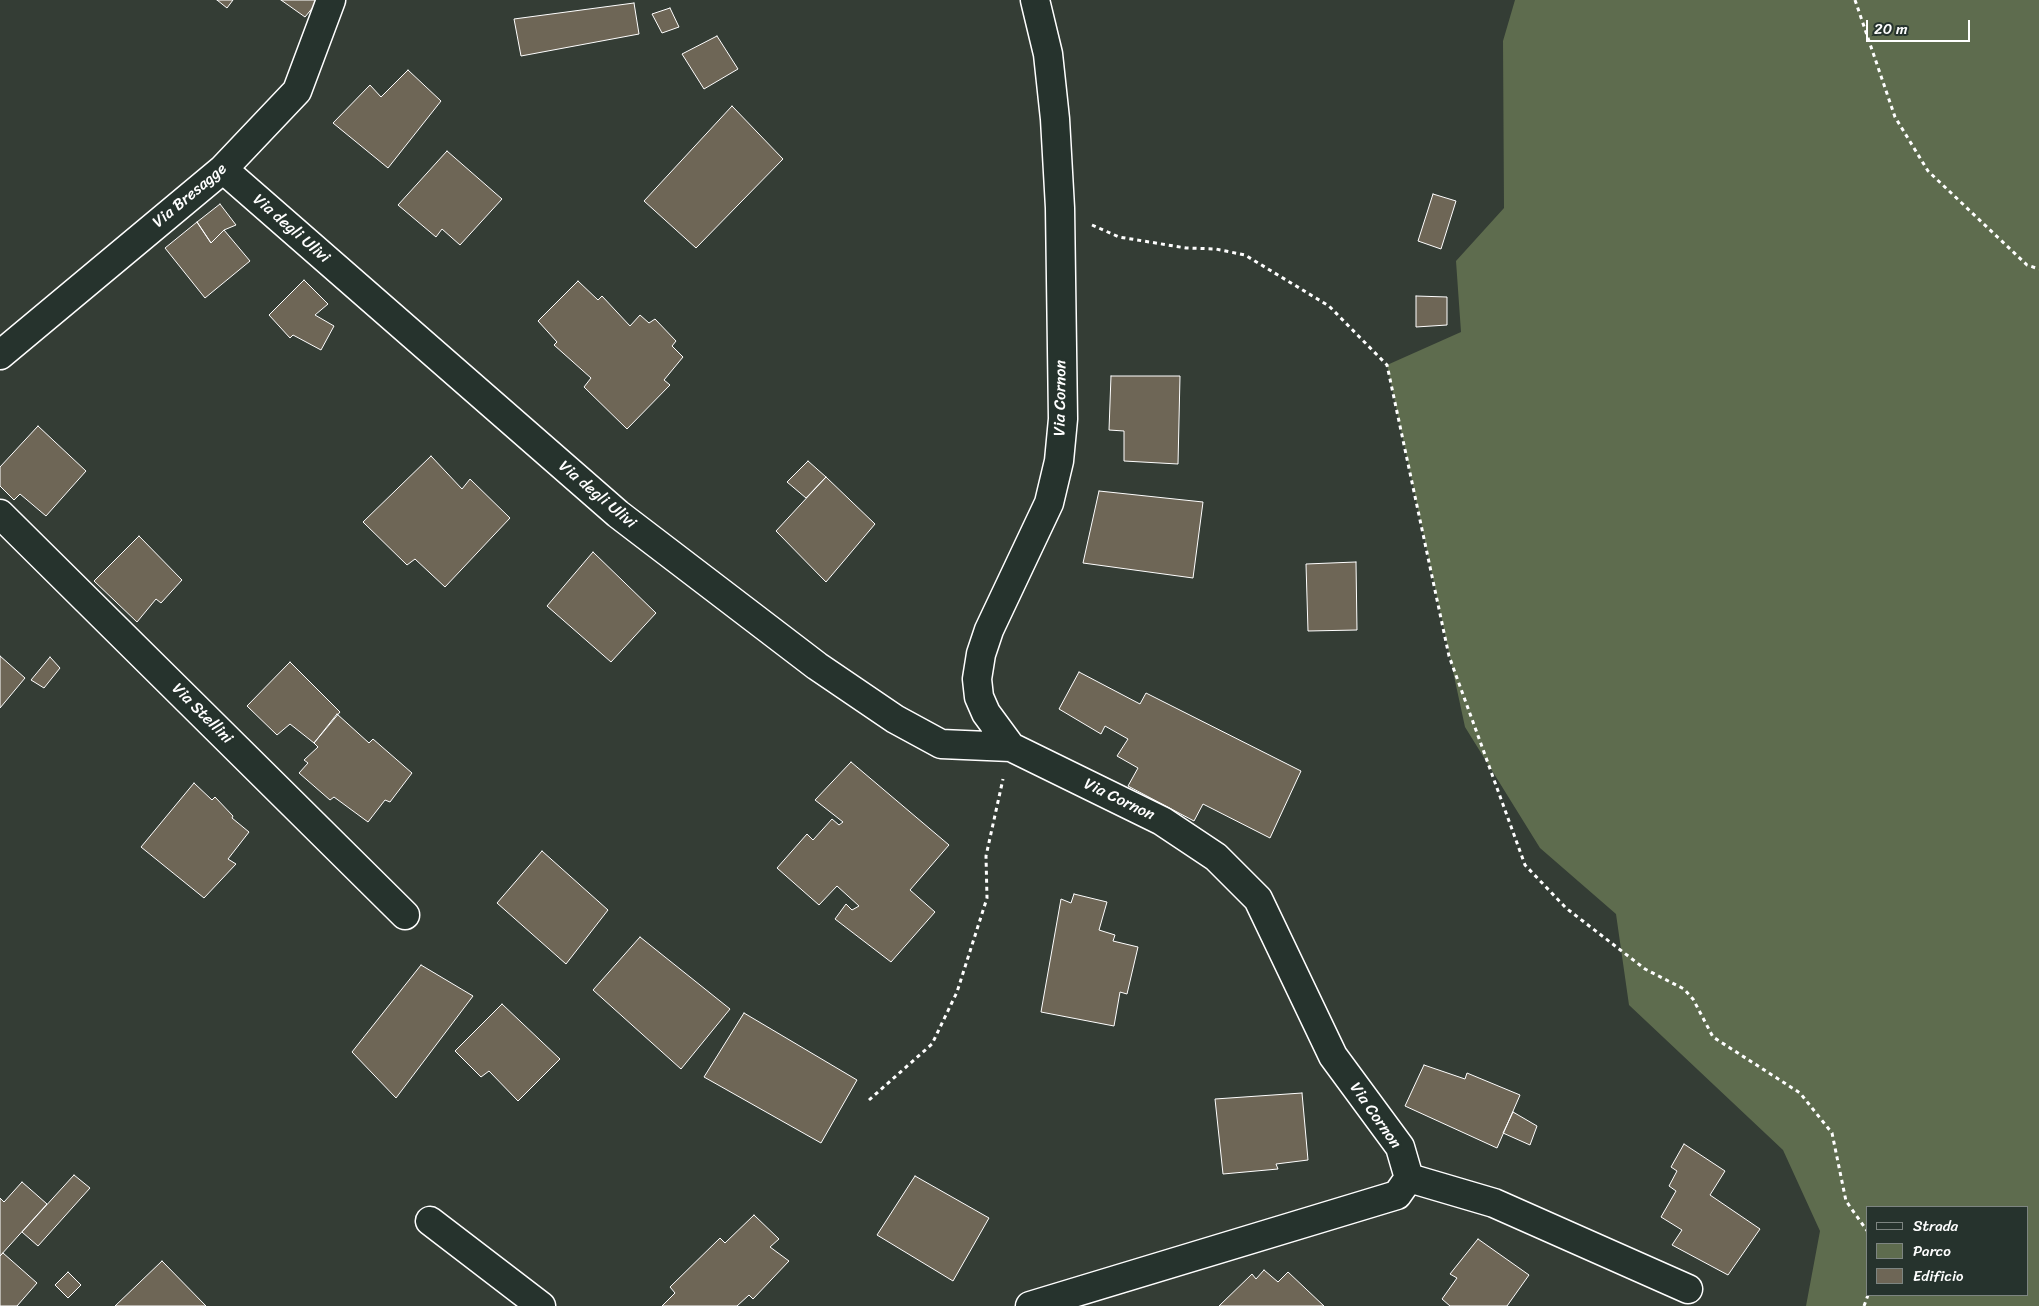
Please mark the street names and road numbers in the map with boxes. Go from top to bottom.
street label: Via Bresagge [149,160,231,232]
street label: Via degli Ulivi [249,190,333,268]
street label: Via Cornon [1051,360,1071,436]
street label: Via degli Ulivi [554,457,640,533]
street label: Via Stellini [168,680,236,748]
street label: Via Cornon [1081,775,1157,825]
street label: Via Cornon [1345,1079,1405,1153]

